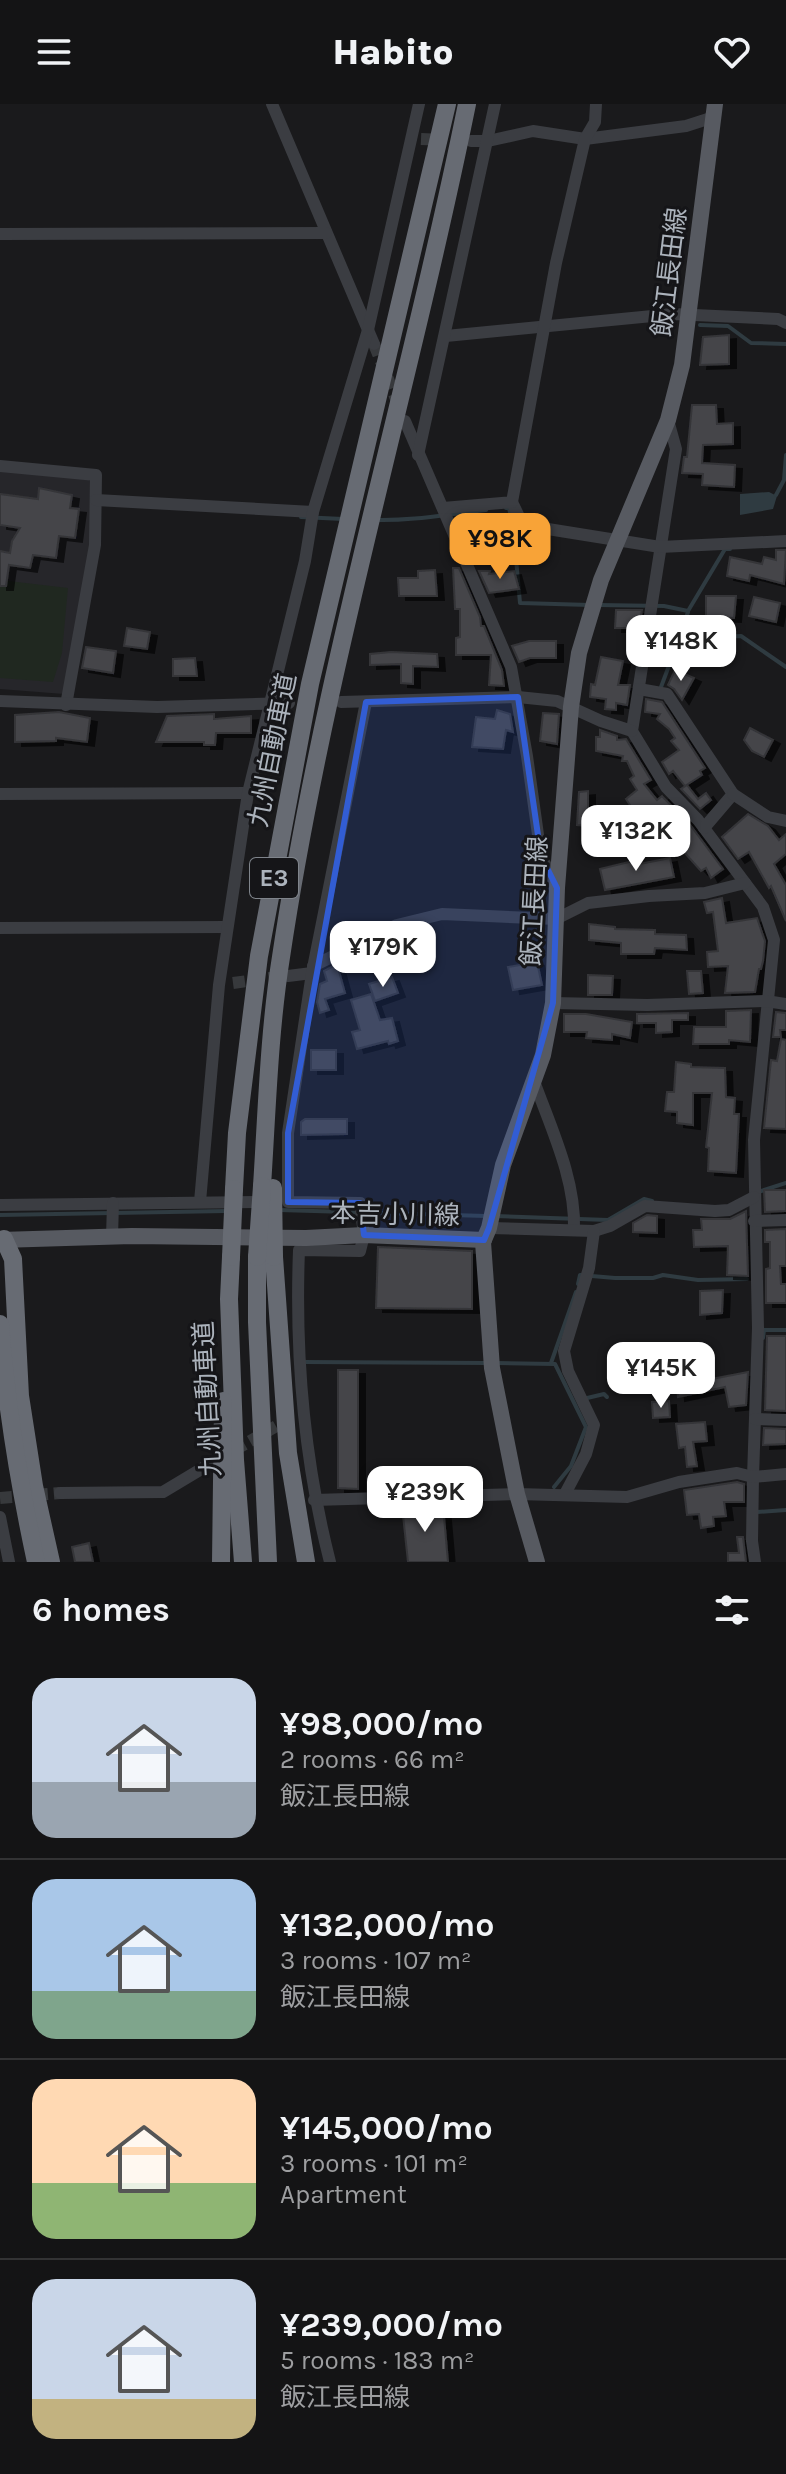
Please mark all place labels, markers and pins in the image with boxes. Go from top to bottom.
pin: ¥98K [453,513,547,581]
pin: ¥148K [625,615,737,683]
pin: ¥132K [580,805,692,873]
pin: ¥179K [327,921,439,989]
pin: ¥145K [605,1342,717,1410]
pin: ¥239K [369,1466,481,1534]

